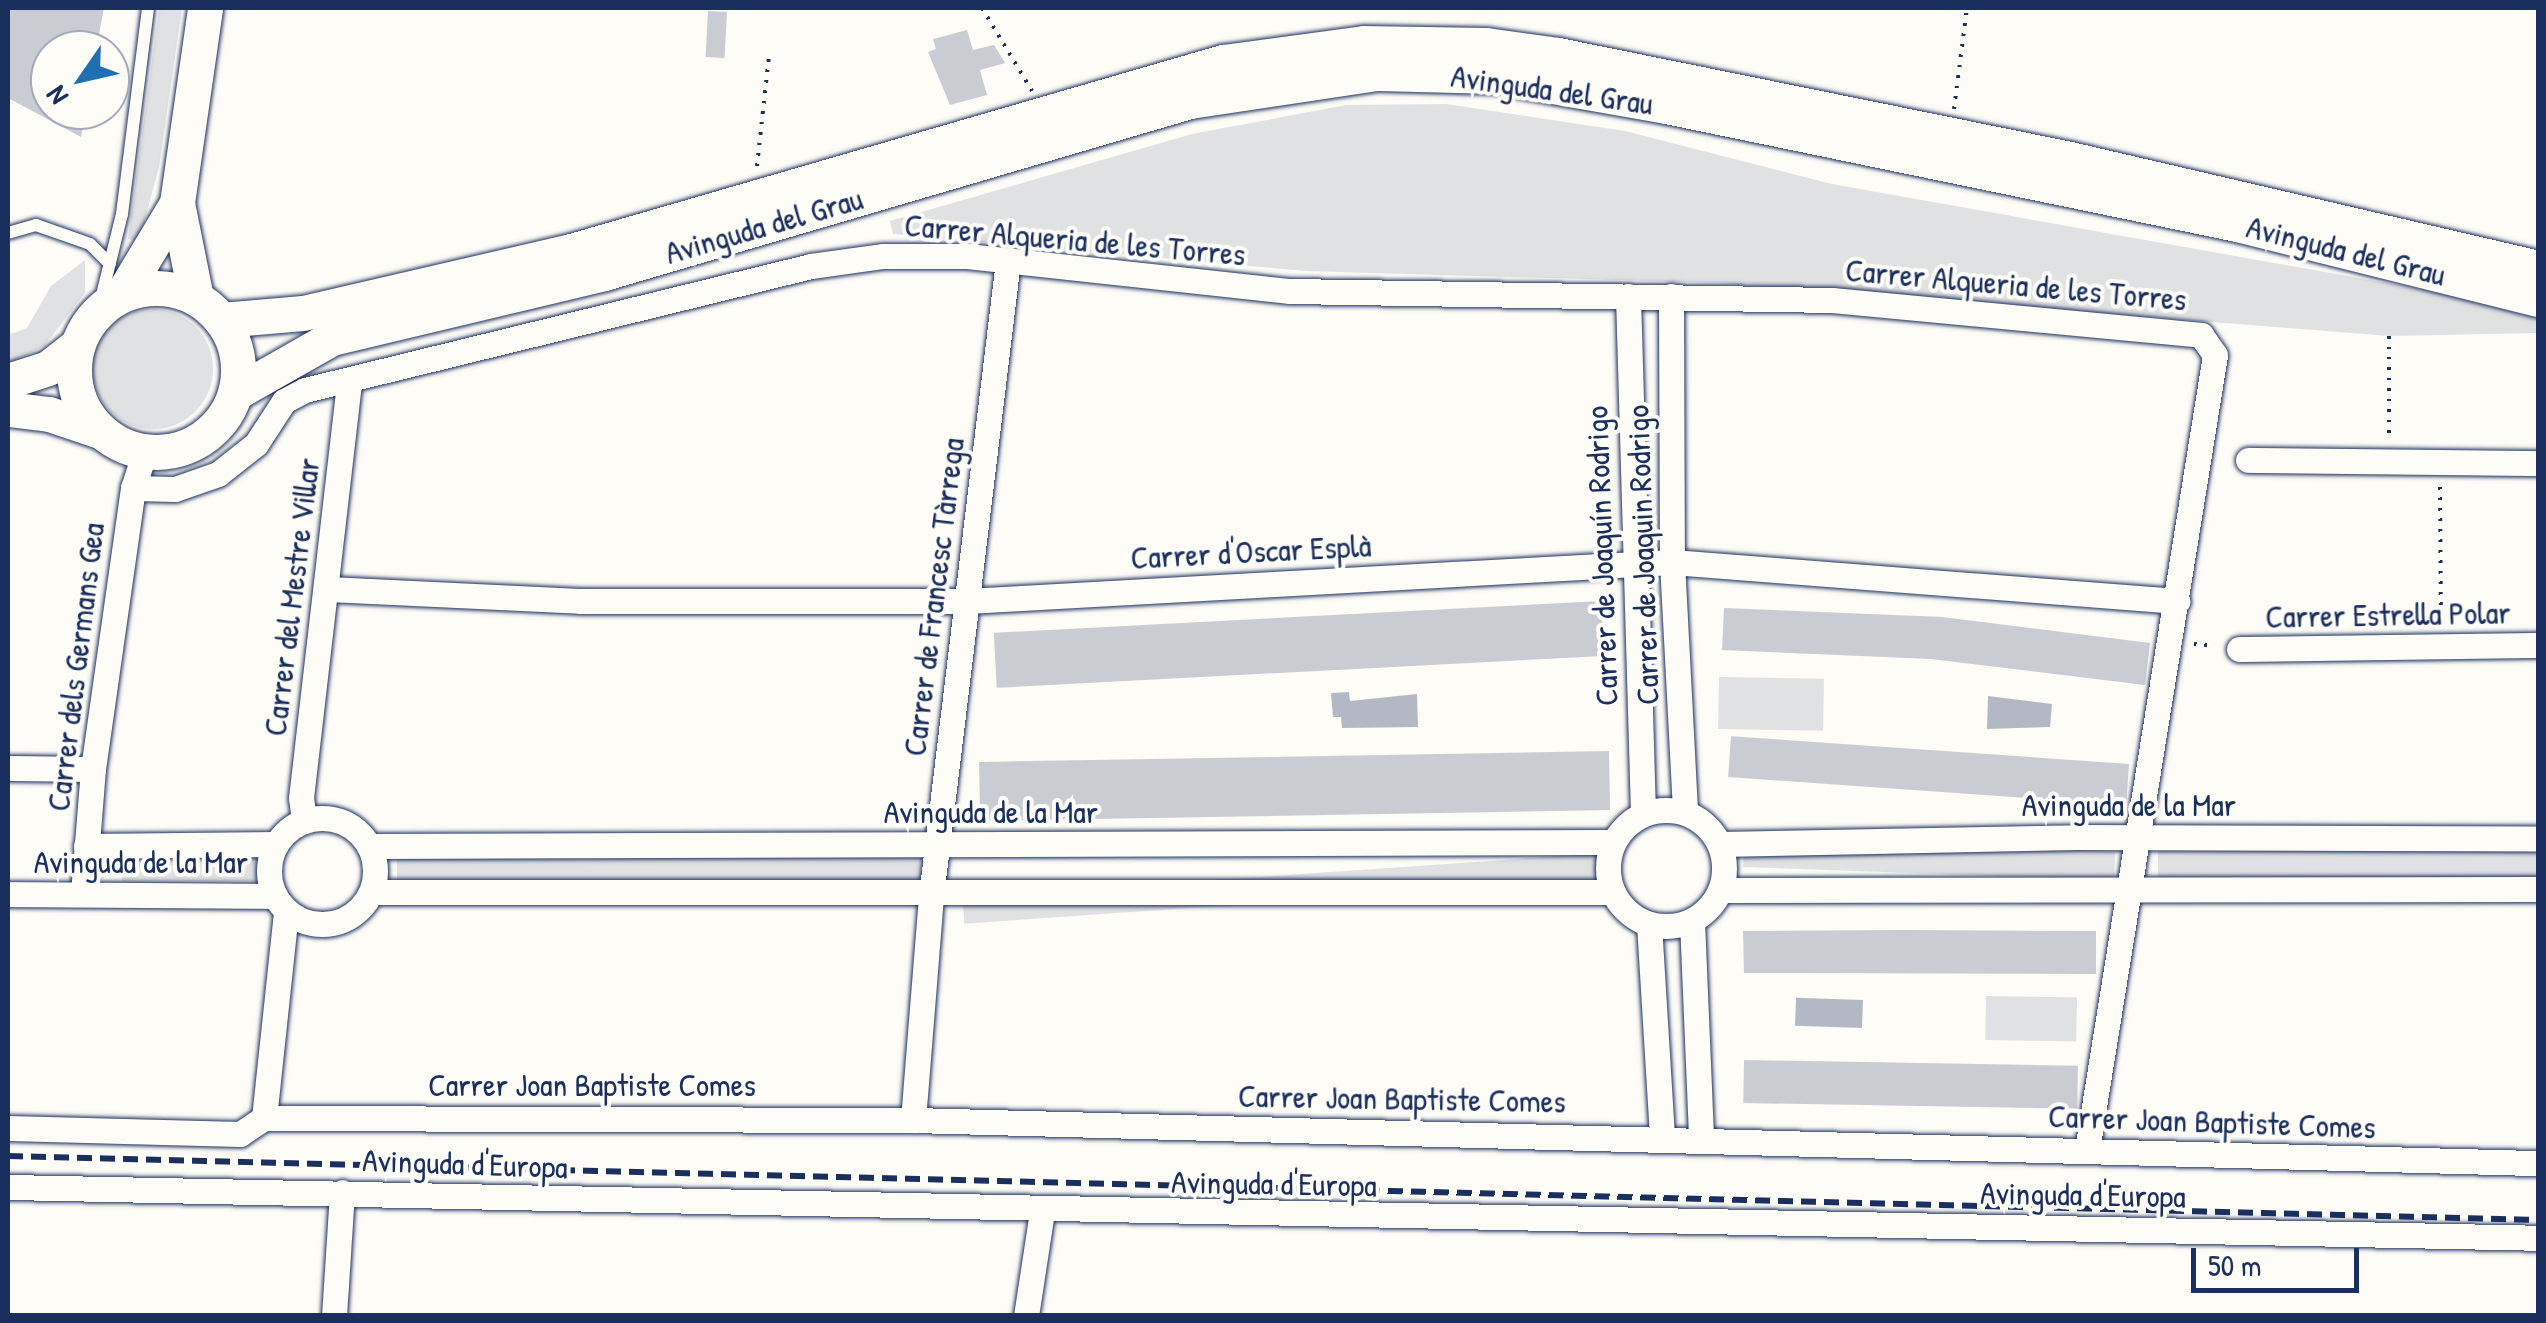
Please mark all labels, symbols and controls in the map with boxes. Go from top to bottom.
north arrow [30,30,130,130]
street label: Avinguda del Grau [1449,57,1655,123]
text: N [37,79,77,112]
street label: Avinguda del Grau [661,179,867,273]
street label: Carrer Alqueria de les Torres [903,206,1247,274]
street label: Avinguda del Grau [2243,208,2449,294]
street label: Carrer Alqueria de les Torres [1844,251,2188,319]
street label: Carrer de Joaquin Rodrigo [1619,404,1667,706]
street label: Carrer de Joaquín Rodrigo [1578,405,1626,707]
street label: Carrer de Francesc Tàrrega [895,436,973,758]
street label: Carrer del Mestre Villar [256,456,328,738]
street label: Carrer dels Germans Gea [39,521,113,813]
street label: Carrer d'Oscar Esplà [1130,527,1372,577]
street label: Carrer Estrella Polar [2265,594,2511,636]
street label: Avinguda de la Mar [2022,786,2236,824]
street label: Avinguda de la Mar [884,793,1098,831]
street label: Avinguda de la Mar [34,843,248,881]
street label: Carrer Joan Baptiste Comes [428,1066,756,1104]
street label: Carrer Joan Baptiste Comes [1238,1077,1566,1121]
street label: Carrer Joan Baptiste Comes [2048,1097,2376,1147]
street label: Avinguda d'Europa [362,1141,568,1187]
street label: Avinguda d'Europa [1171,1163,1377,1205]
street label: Avinguda d'Europa [1980,1174,2186,1216]
scale bar [2196,1228,2364,1290]
text: 50 m [2208,1245,2261,1285]

